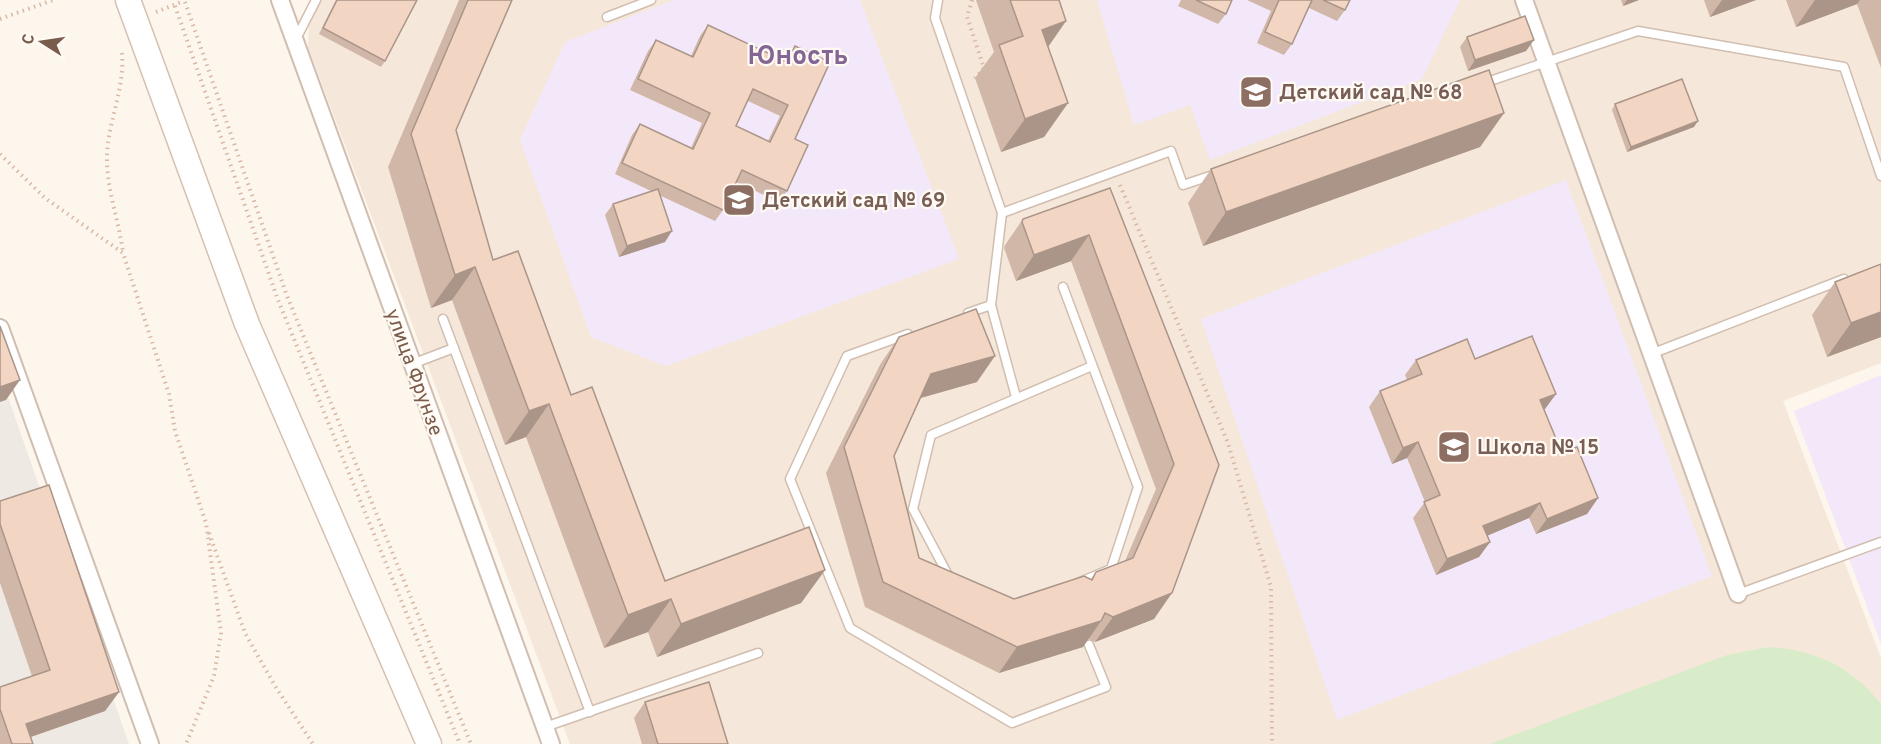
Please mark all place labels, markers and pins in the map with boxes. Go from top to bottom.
school or university icon: Детский сад № 68 [1238,74,1274,110]
place label: Детский сад № 68 [1279,81,1463,107]
school or university icon: Детский сад № 69 [721,182,757,218]
place label: Детский сад № 69 [762,189,945,215]
school or university icon: Школа № 15 [1436,429,1472,465]
place label: Школа № 15 [1477,436,1599,462]

